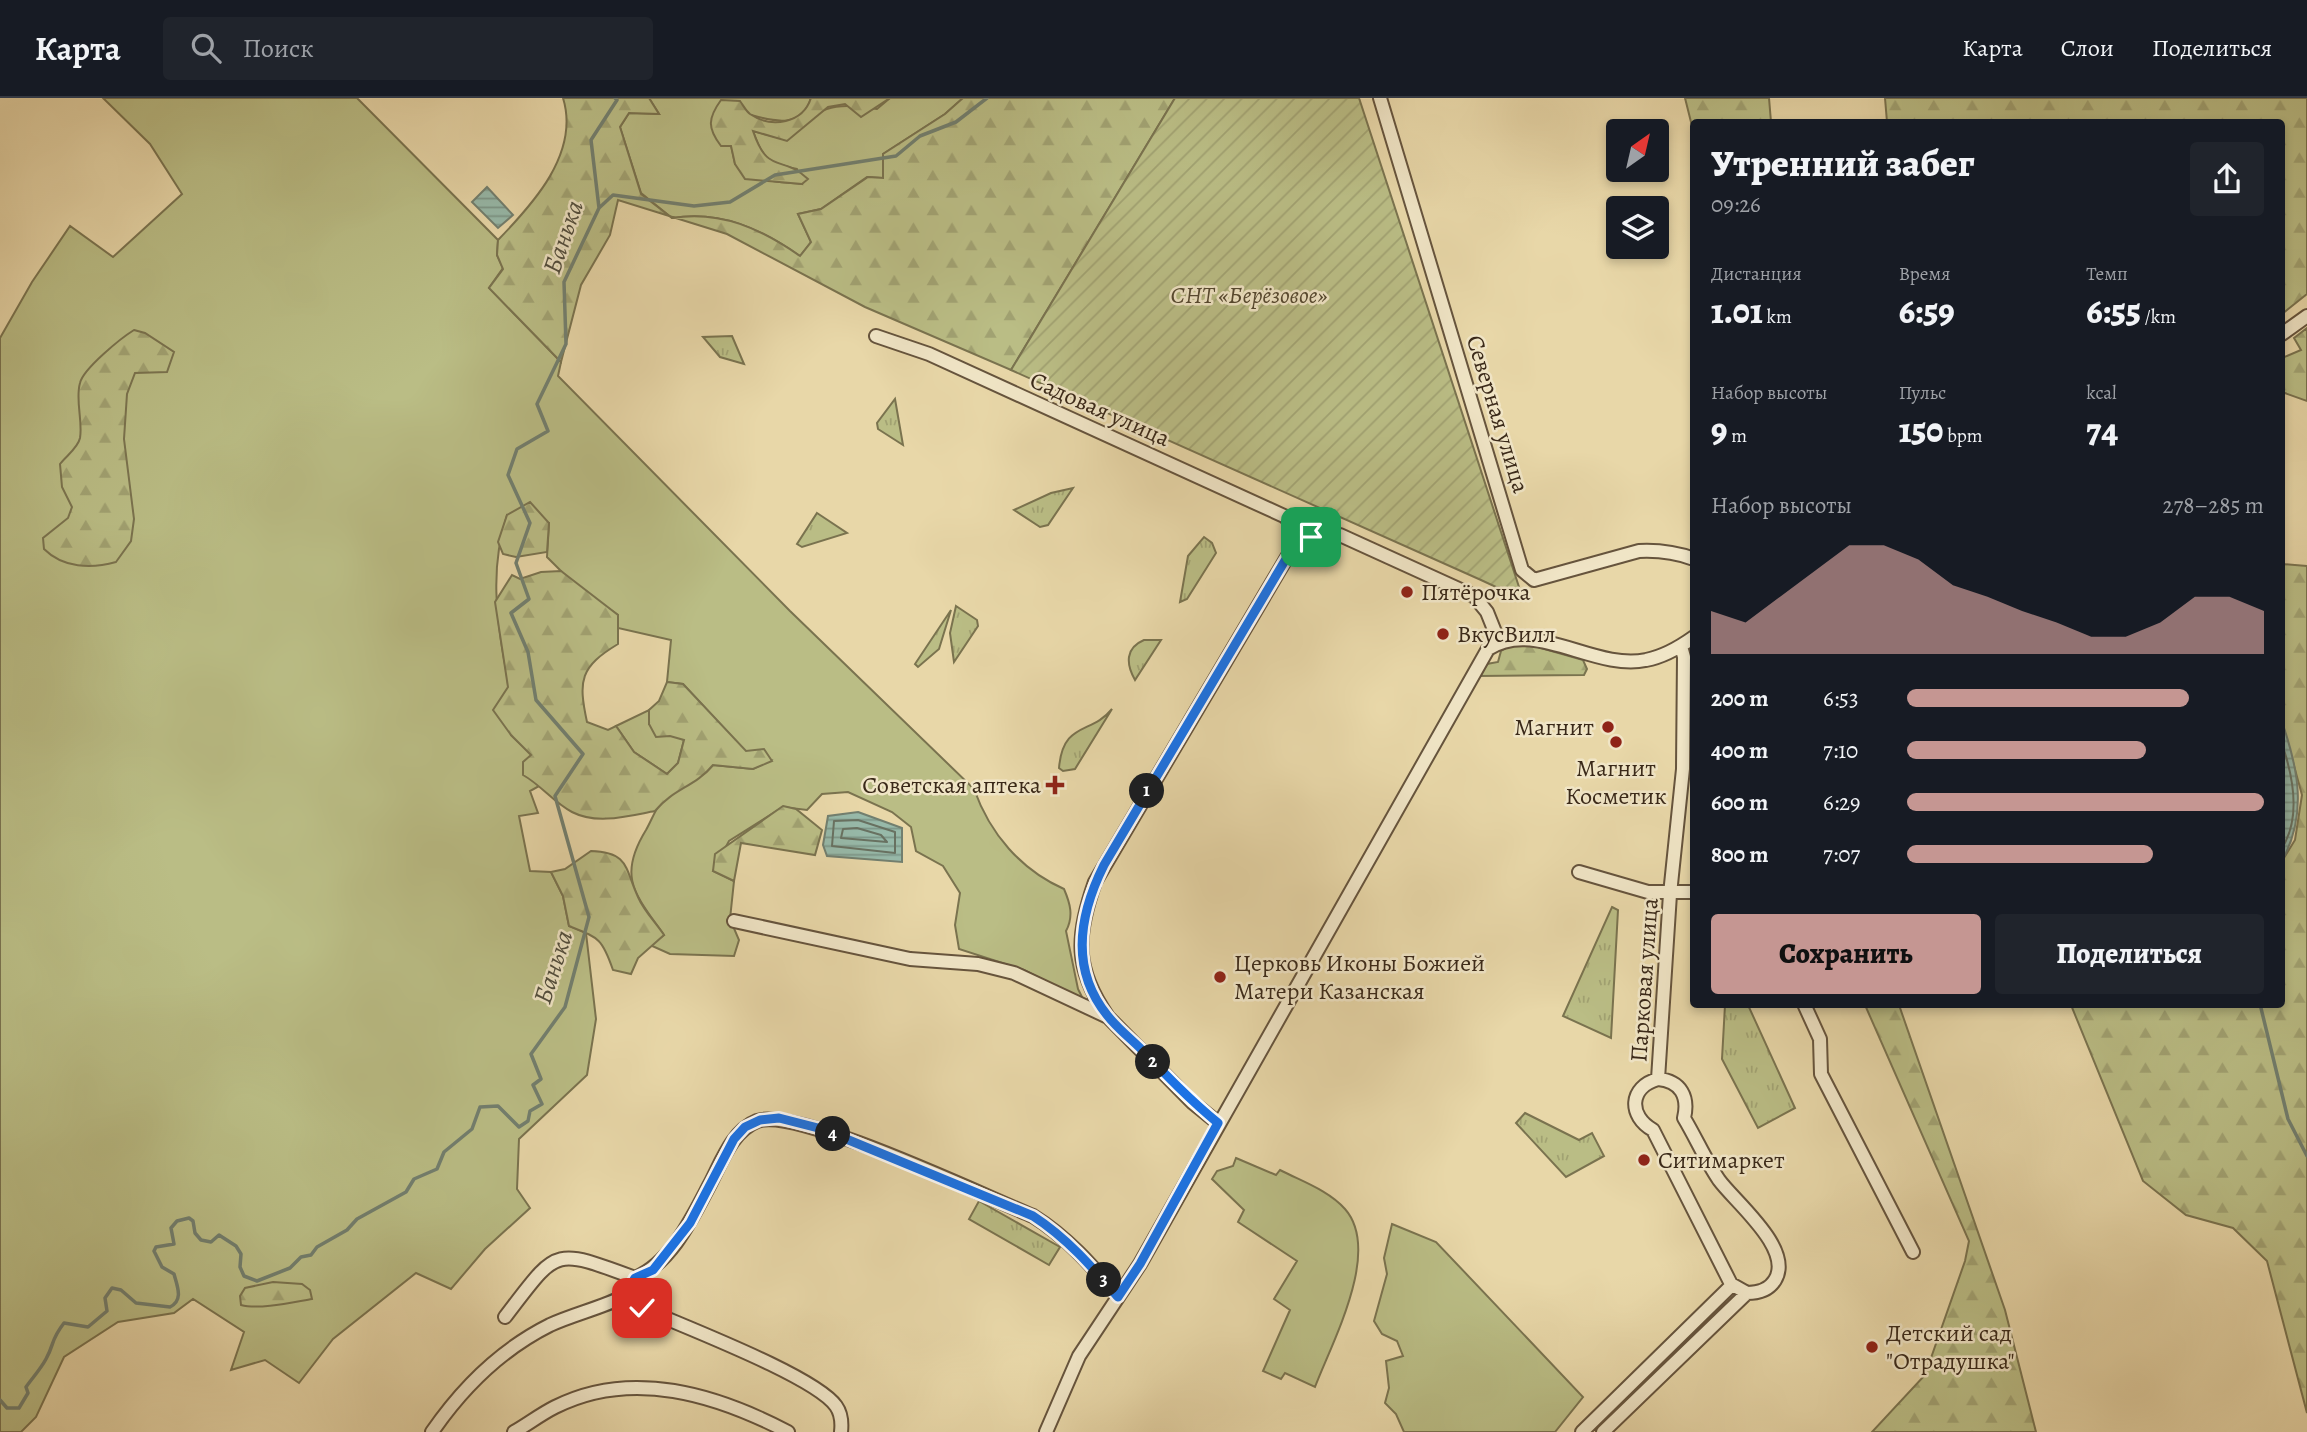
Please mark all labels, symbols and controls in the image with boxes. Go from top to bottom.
search box [163,17,653,80]
text: Карта [35,26,121,71]
icon: search [187,29,225,67]
text: Поиск [243,31,314,66]
text: Карта [1962,32,2023,64]
text: Слои [2061,32,2114,64]
text: Поделиться [2152,32,2272,64]
north arrow [1606,119,1670,182]
map controls [1606,119,1669,259]
text: Утренний забег [1711,137,1975,189]
button: share [2190,142,2264,216]
text: 09:26 [1711,189,1761,220]
water label: Банька [534,196,592,278]
button: layers [1606,196,1669,259]
text: Дистанция [1711,261,1802,287]
text: Время [1899,261,1950,287]
text: Темп [2086,261,2128,287]
park label: СНТ «Берёзовое» [1171,279,1328,311]
text: 1.01 [1711,287,1763,335]
text: 6:59 [1899,287,1955,335]
text: 6:55 [2086,287,2141,335]
text: km [1763,304,1792,330]
text: /km [2141,304,2176,330]
street label: Северная улица [1459,331,1537,497]
street label: Садовая улица [1025,364,1175,454]
text: Набор высоты [1711,380,1827,406]
text: Пульс [1899,380,1946,406]
text: kcal [2086,380,2117,406]
text: 9 [1711,406,1727,454]
text: 150 [1899,406,1943,454]
text: 74 [2086,406,2118,454]
text: m [1727,423,1747,449]
text: bpm [1943,423,1983,449]
text: Набор высоты [1711,490,1852,521]
text: 278–285 m [2163,490,2264,521]
pin [1281,507,1341,567]
icon: arrive [1292,518,1330,556]
place label: Пятёрочка [1421,576,1531,608]
marker: Пятёрочка [1399,584,1415,600]
place label: ВкусВилл [1457,618,1556,650]
marker: ВкусВилл [1435,626,1451,642]
text: 200 m [1711,683,1769,714]
text: 6:53 [1823,683,1859,714]
place label: Магнит [1514,711,1594,743]
marker: Магнит [1600,719,1616,735]
marker: Магнит Косметик [1608,734,1624,750]
text: 400 m [1711,735,1768,766]
text: 7:10 [1823,735,1858,766]
place label: Магнит Косметик [1565,752,1667,812]
place label: Советская аптека [862,769,1041,801]
pin: 1 [1130,774,1164,808]
marker: Советская аптека [1047,777,1063,793]
text: 1 [1143,777,1150,803]
text: 600 m [1711,787,1768,818]
text: 6:29 [1823,787,1861,818]
text: 800 m [1711,839,1768,870]
text: 7:07 [1823,839,1860,870]
street label: Парковая улица [1622,897,1666,1063]
button: Сохранить [1711,914,1981,994]
button: Поделиться [1995,914,2264,994]
water label: Банька [525,926,581,1008]
place label: Церковь Иконы Божией Матери Казанская [1234,947,1485,1007]
marker: Церковь Иконы Божией Матери Казанская [1212,969,1228,985]
pin: 2 [1136,1044,1170,1080]
text: 2 [1148,1048,1157,1074]
pin: 4 [816,1116,850,1152]
text: 4 [828,1120,837,1146]
place label: Ситимаркет [1658,1144,1785,1176]
marker: Ситимаркет [1636,1152,1652,1168]
pin: 3 [1086,1262,1122,1298]
text: 3 [1099,1266,1108,1292]
pin [612,1278,672,1338]
icon: check [623,1289,661,1327]
place label: Детский сад "Отрадушка" [1886,1317,2015,1377]
marker: Детский сад "Отрадушка" [1864,1339,1880,1355]

